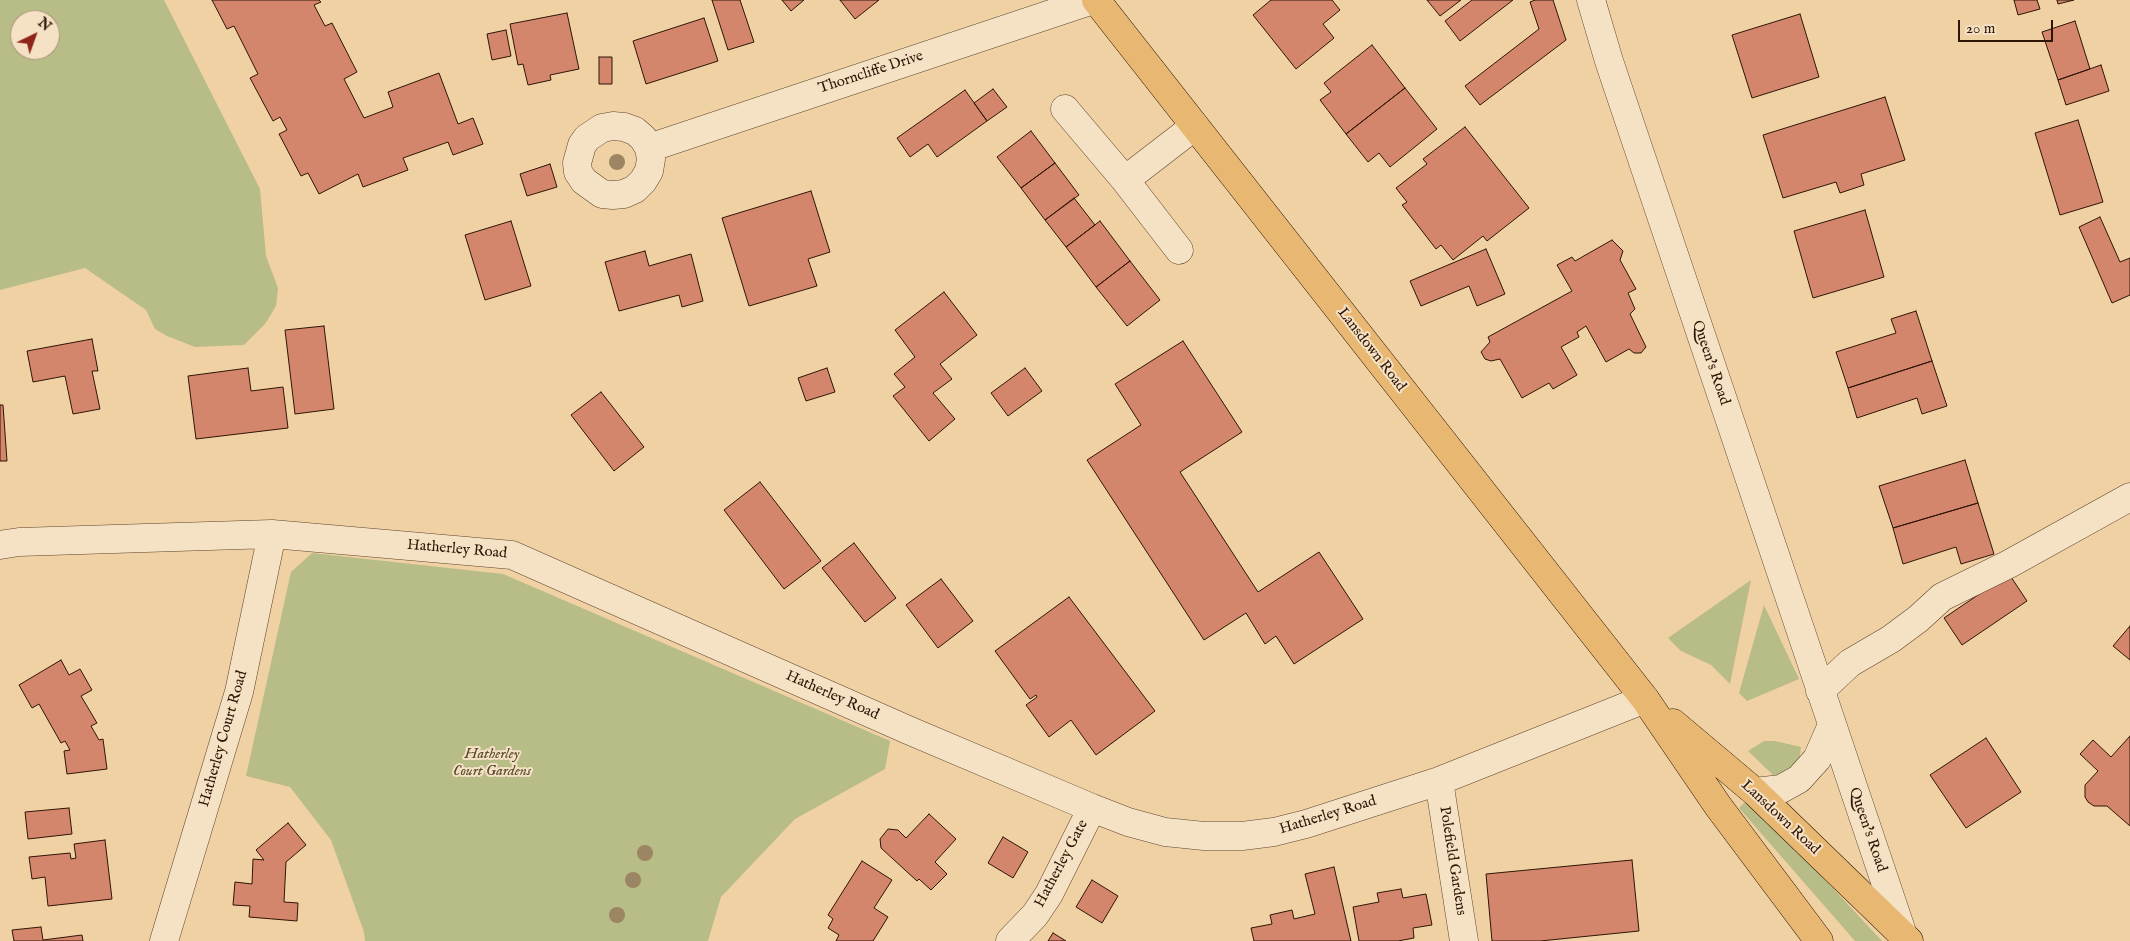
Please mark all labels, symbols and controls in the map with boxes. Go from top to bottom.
north arrow [10,10,60,60]
scale bar [1960,10,2055,42]
text: N [34,14,55,35]
text: 20 m [1966,19,1995,38]
street label: Thorncliffe Drive [816,48,926,98]
street label: Lansdown Road [1333,305,1409,395]
street label: Queen's Road [1687,318,1733,408]
street label: Hatherley Road [406,537,508,563]
street label: Hatherley Road [783,667,881,725]
street label: Hatherley Court Road [196,669,252,809]
park label: Hatherley Court Gardens [453,746,531,781]
street label: Lansdown Road [1737,777,1823,859]
street label: Queen's Road [1844,785,1890,875]
street label: Hatherley Road [1277,793,1379,839]
street label: Polefield Gardens [1434,805,1470,917]
street label: Hatherley Gate [1031,817,1093,911]

